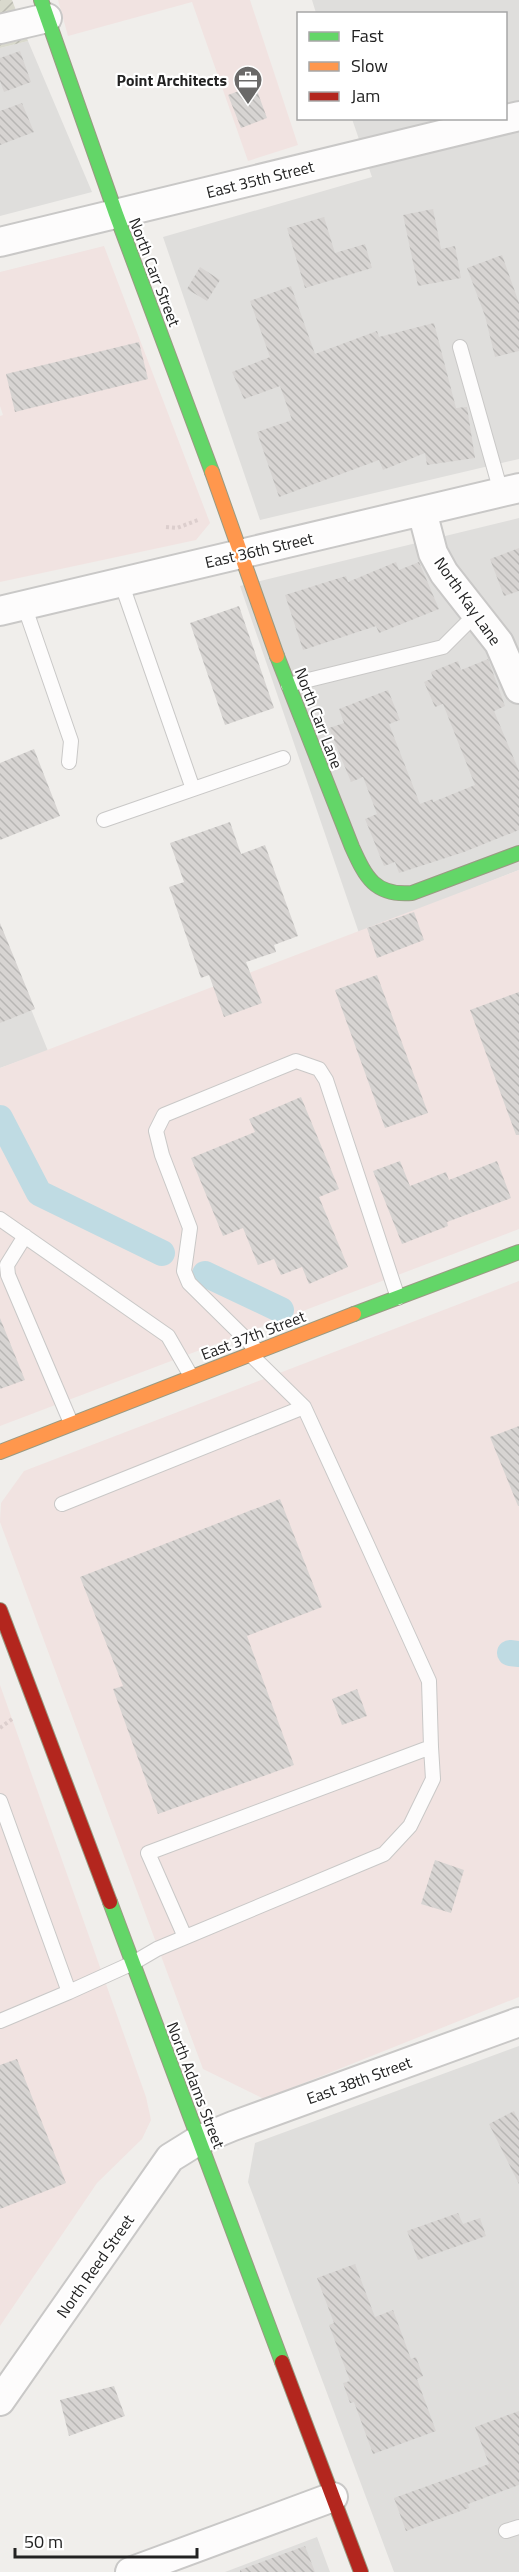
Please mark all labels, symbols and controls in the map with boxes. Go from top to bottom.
legend [297,12,507,120]
text: Fast [351,22,384,49]
text: Slow [351,52,388,79]
office icon: Point Architects [232,64,264,106]
place label: Point Architects [117,68,227,92]
text: Jam [351,82,380,109]
street label: East 35th Street [204,154,317,204]
street label: North Carr Street [123,214,187,330]
street label: East 36th Street [203,526,316,574]
street label: North Kay Lane [429,552,507,650]
street label: North Carr Lane [289,664,349,772]
street label: East 37th Street [197,1304,309,1366]
street label: North Adams Street [161,2018,231,2152]
street label: East 38th Street [303,2050,415,2110]
street label: North Reed Street [50,2209,140,2323]
scale bar [15,2521,196,2559]
text: 50 m [24,2528,63,2555]

